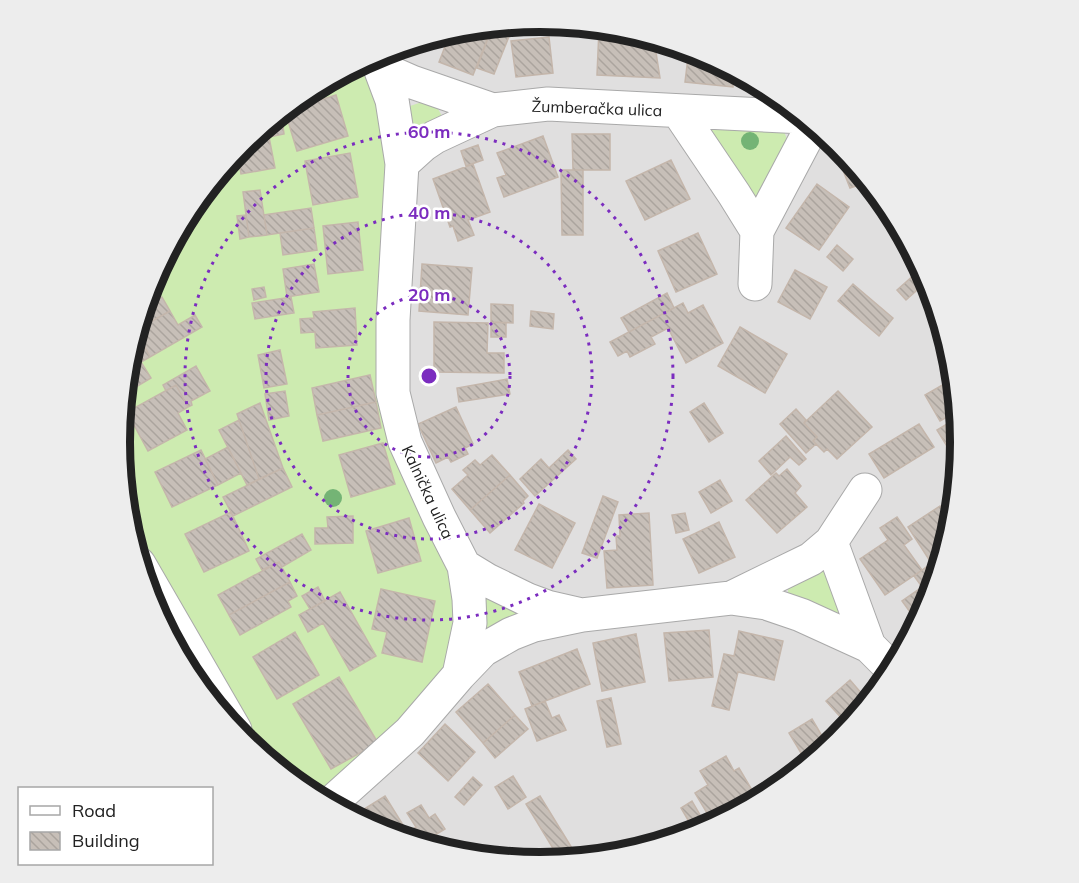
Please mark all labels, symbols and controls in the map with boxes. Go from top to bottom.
street label: Žumberačka ulica [531,96,663,120]
text: 60 m [408,120,450,143]
text: 40 m [408,201,450,224]
text: 20 m [408,283,450,306]
centre of rings [419,366,439,386]
street label: Kalnička ulica [398,442,458,542]
legend [18,787,213,865]
text: Road [72,799,116,822]
text: Building [72,829,140,852]

